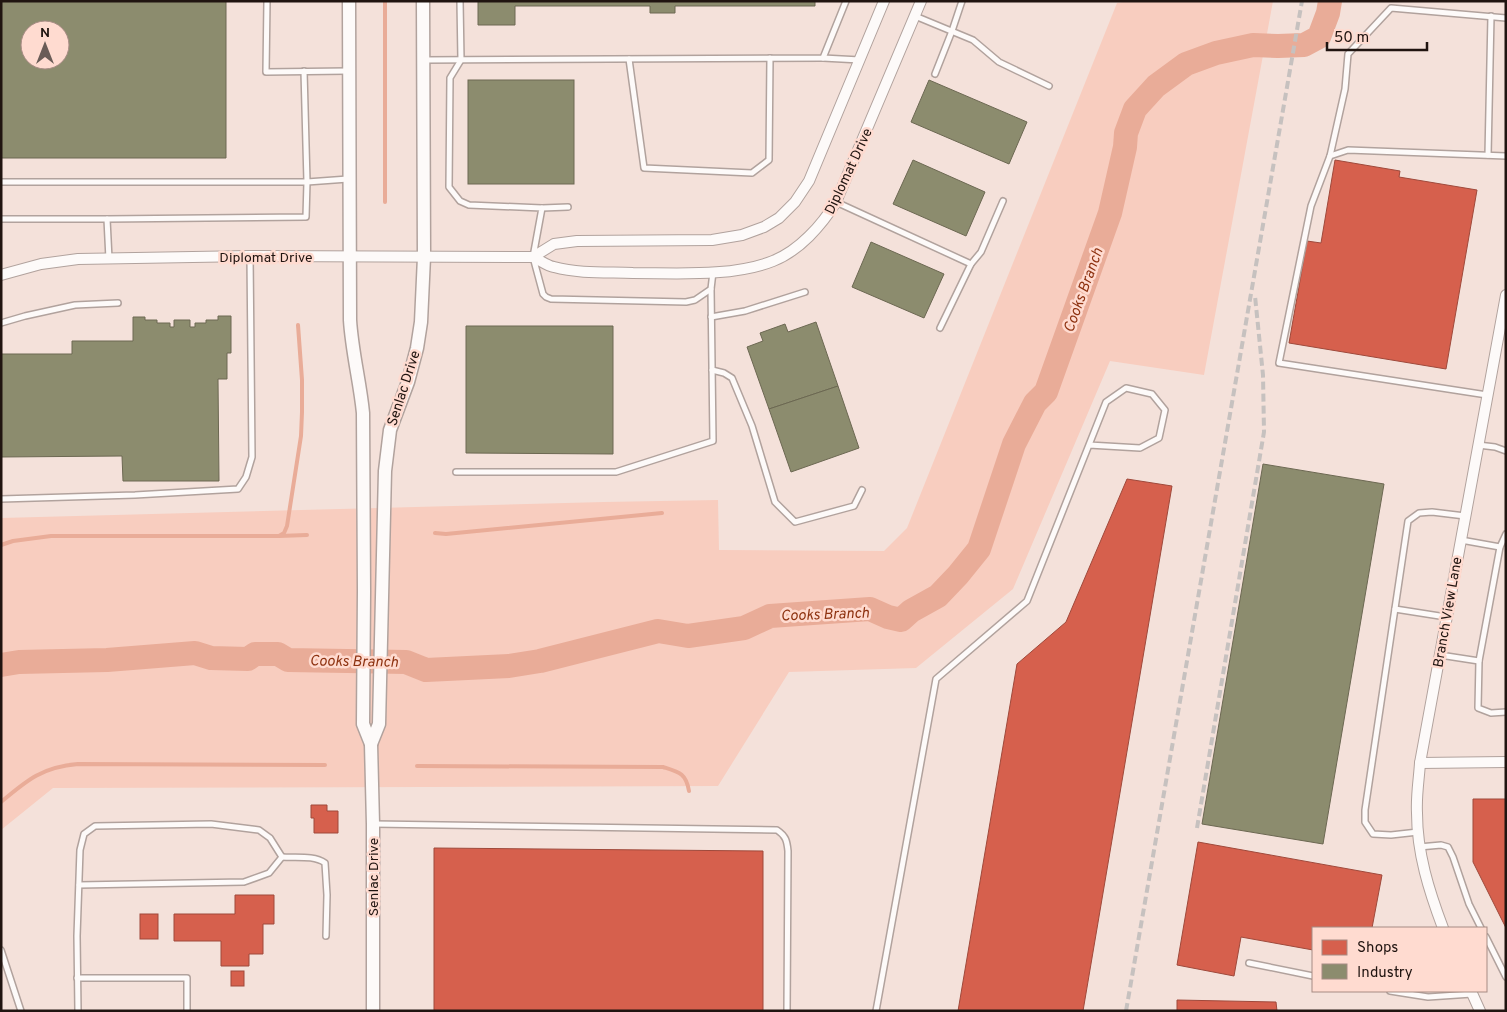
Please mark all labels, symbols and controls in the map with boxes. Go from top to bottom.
north arrow [20,20,70,70]
scale bar [1327,20,1427,52]
text: N [40,25,50,42]
text: 50 m [1334,29,1369,48]
street label: Diplomat Drive [822,126,877,217]
water label: Cooks Branch [1060,246,1109,335]
street label: Diplomat Drive [219,250,313,267]
street label: Senlac Drive [384,349,425,428]
street label: Branch View Lane [1430,556,1467,669]
water label: Cooks Branch [780,604,870,627]
water label: Cooks Branch [309,652,398,673]
street label: Senlac Drive [366,838,383,916]
legend [1312,927,1487,992]
text: Shops [1357,939,1398,958]
text: Industry [1357,964,1413,983]

